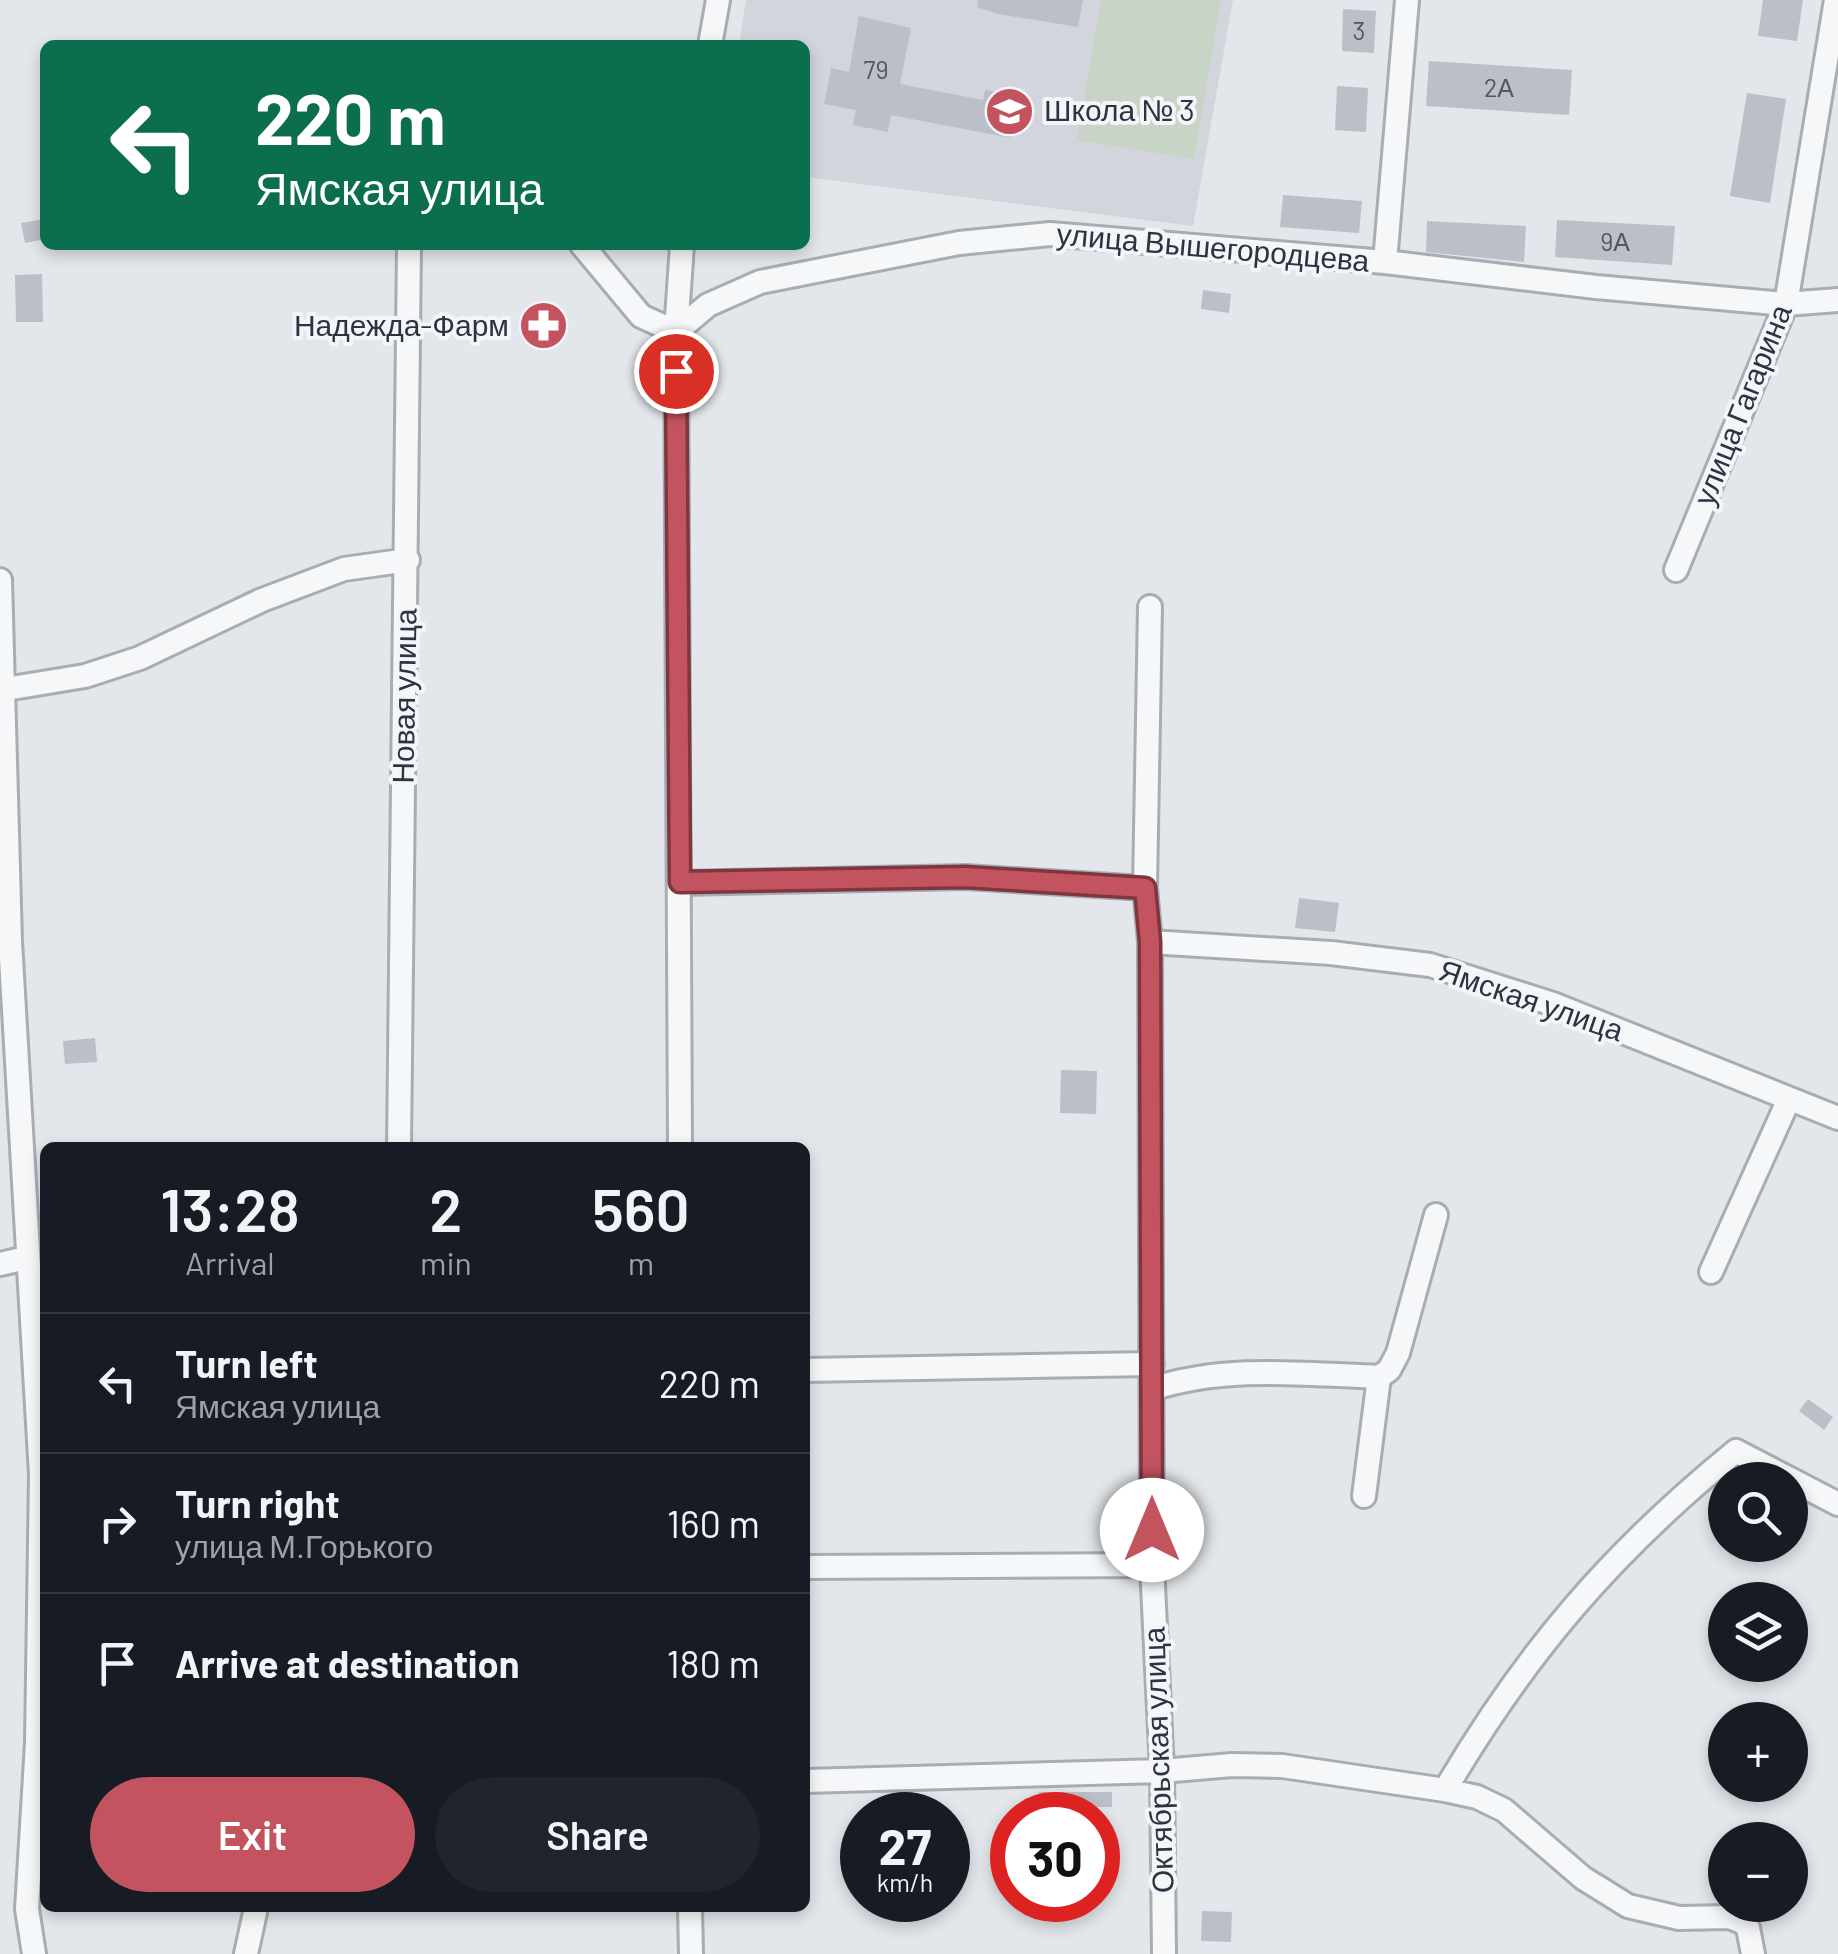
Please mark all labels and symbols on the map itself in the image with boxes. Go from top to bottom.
house number: 3 [1353,15,1365,45]
house number: 79 [864,54,888,84]
house number: 2А [1484,72,1514,102]
school or university icon: Школа № 3 [983,85,1035,137]
place label: Школа № 3 [1044,91,1195,127]
street label: улица Вышегородцева [1055,214,1371,278]
house number: 9А [1600,226,1630,256]
street label: улица Гагарина [1684,298,1798,510]
pharmacy icon: Надежда-Фарм [518,300,570,352]
place label: Надежда-Фарм [294,306,509,342]
pin [634,329,719,414]
street label: Новая улица [383,608,423,784]
street label: Ямская улица [1435,951,1629,1048]
position arrow [1100,1478,1204,1582]
street label: Октябрьская улица [1134,1626,1180,1894]
speed limit sign: 30 [990,1792,1120,1922]

